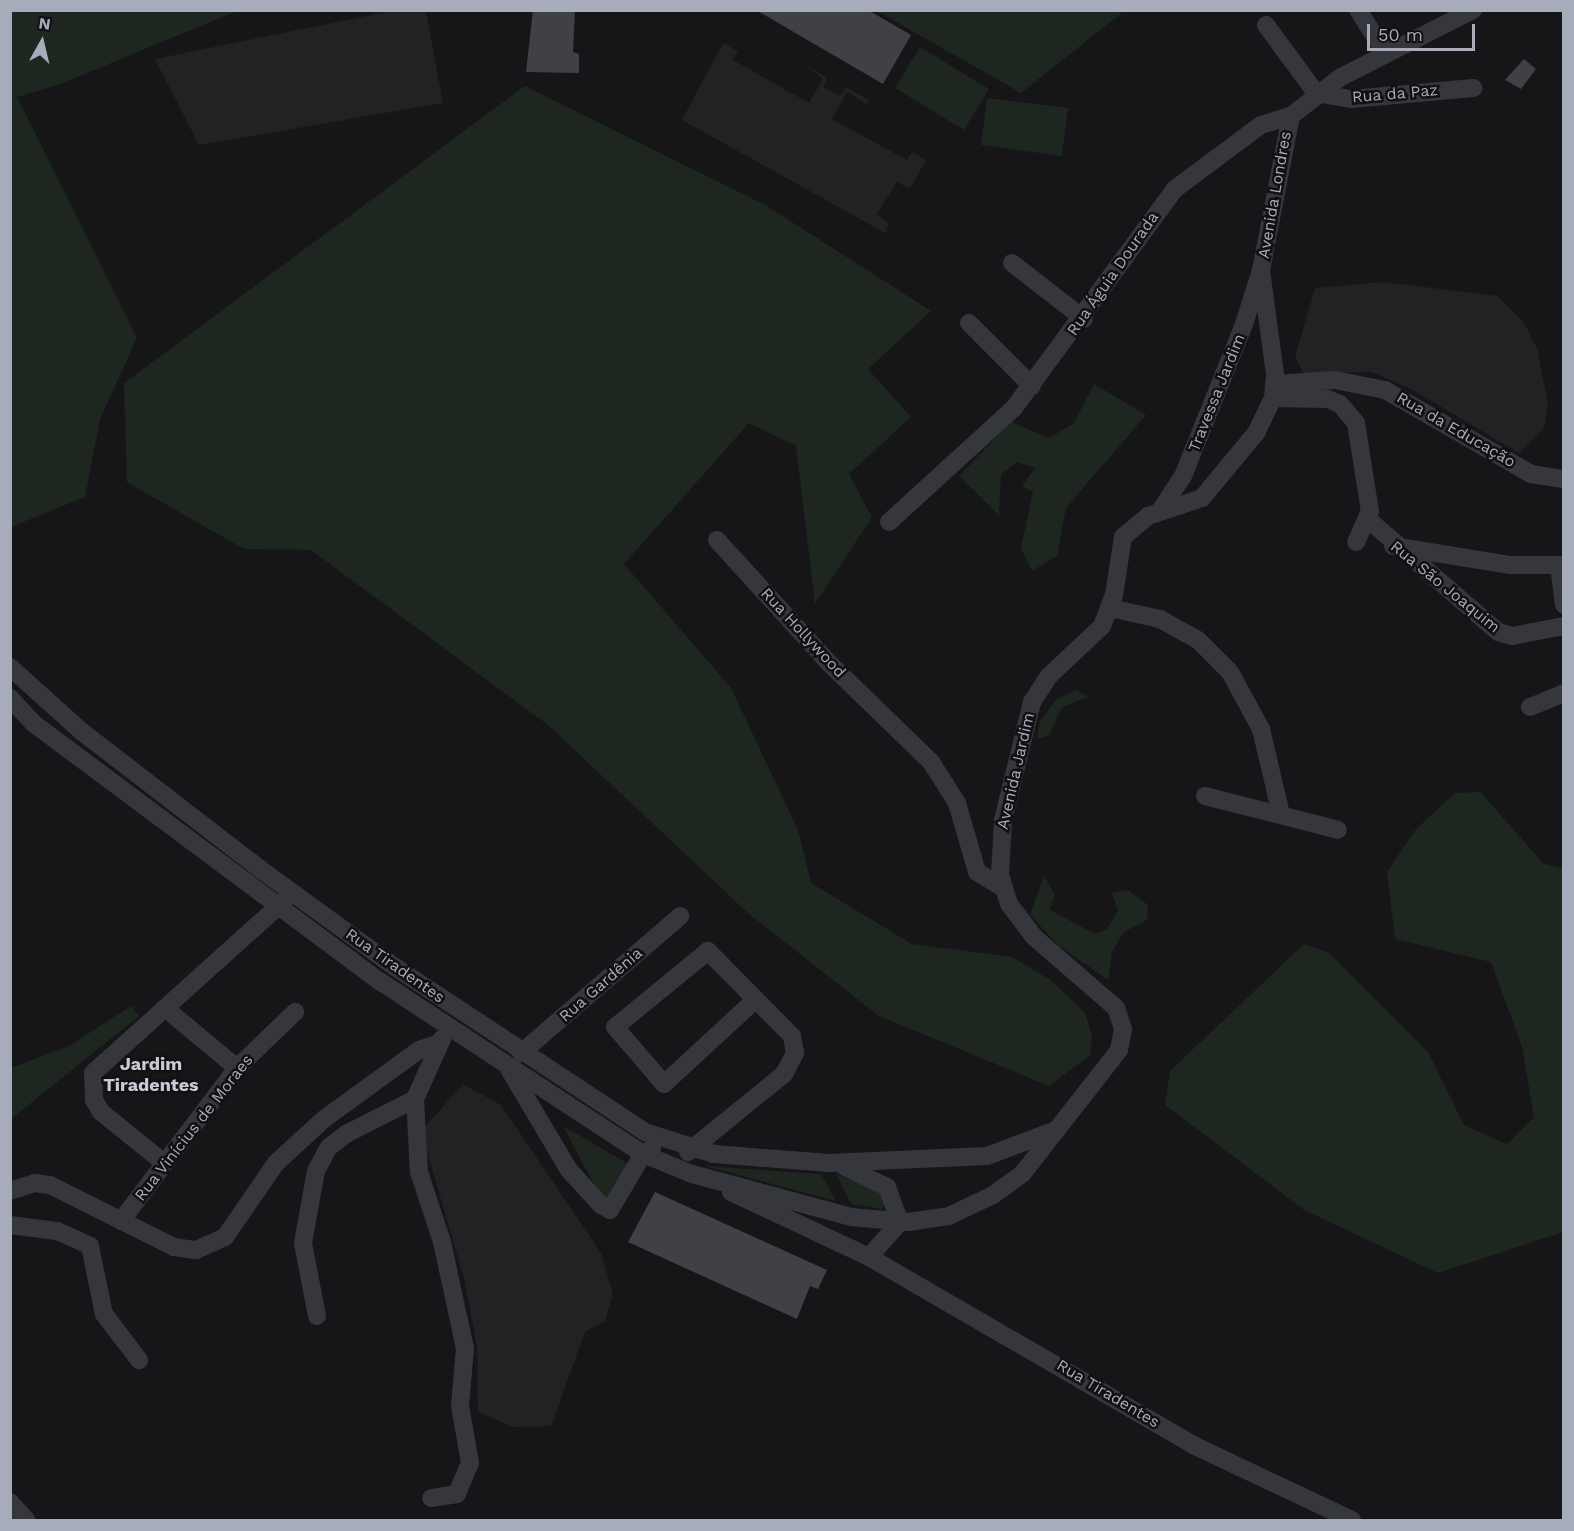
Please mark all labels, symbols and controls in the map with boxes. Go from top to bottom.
north arrow [12,12,72,72]
scale bar [1370,12,1478,50]
text: N [37,13,52,34]
text: 50 m [1378,24,1423,45]
street label: Rua da Paz [1351,81,1439,107]
street label: Avenida Londres [1254,130,1296,260]
street label: Rua Águia Dourada [1063,208,1163,340]
street label: Travessa Jardim [1184,331,1250,455]
street label: Rua da Educação [1393,388,1519,472]
street label: Rua São Joaquim [1386,537,1504,637]
street label: Rua Hollywood [756,584,850,682]
street label: Avenida Jardim [993,710,1039,832]
street label: Rua Tiradentes [341,924,449,1008]
street label: Rua Gardênia [555,944,647,1026]
street label: Rua Vinícius de Moraes [131,1051,257,1205]
district label: Jardim Tiradentes [103,1054,199,1096]
street label: Rua Tiradentes [1053,1356,1163,1432]

